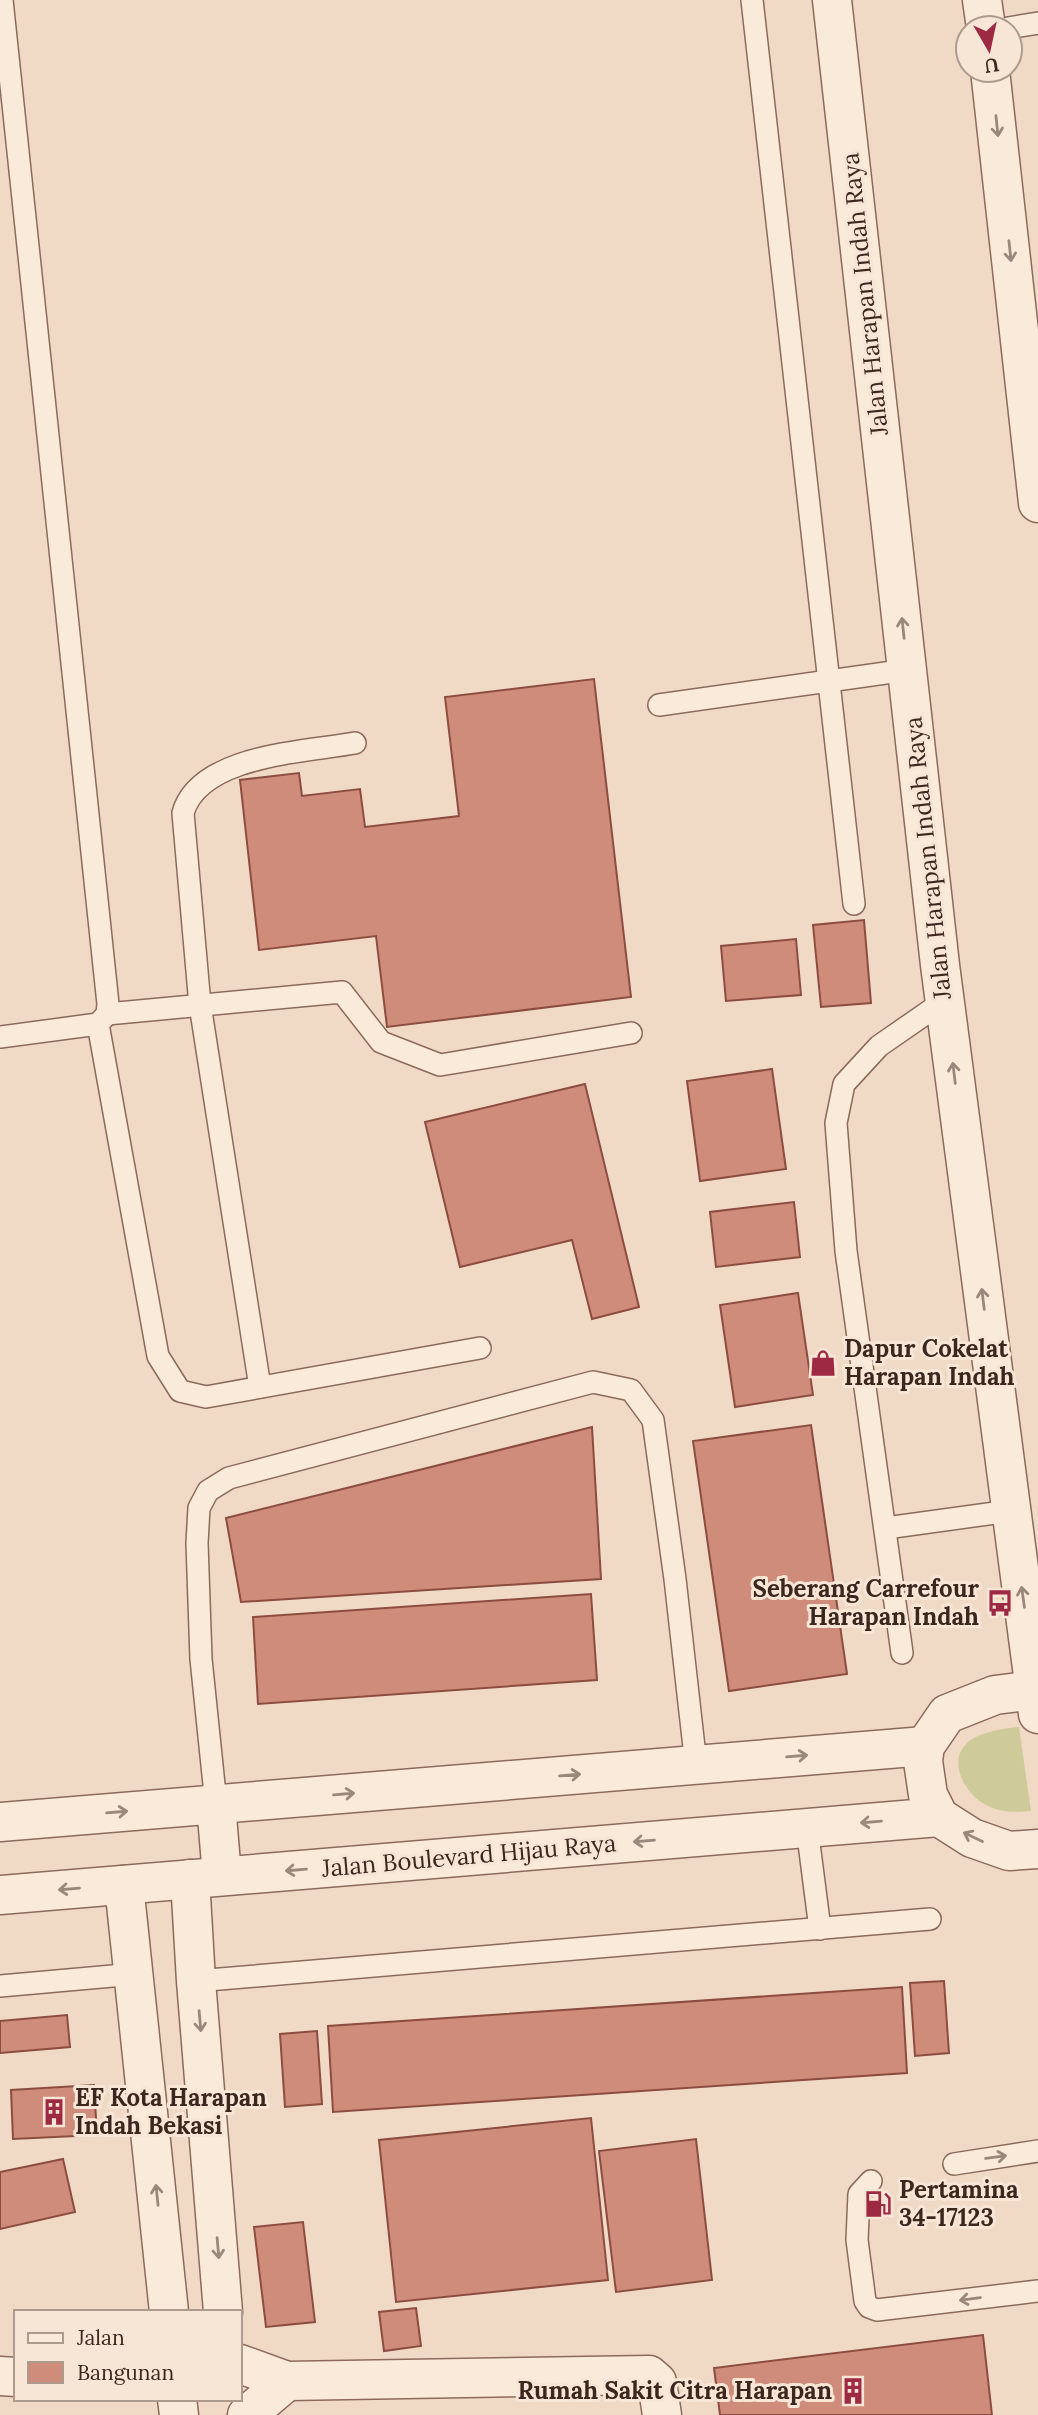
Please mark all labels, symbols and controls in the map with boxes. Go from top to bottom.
north arrow [954,14,1024,84]
text: U [983,53,1001,79]
one-way arrow [990,115,1003,137]
street label: Jalan Harapan Indah Raya [834,151,895,438]
one-way arrow [1004,239,1017,261]
one-way arrow [896,618,909,640]
street label: Jalan Harapan Indah Raya [897,715,958,1002]
one-way arrow [947,1063,960,1085]
one-way arrow [976,1288,989,1311]
place label: Dapur Cokelat Harapan Indah [844,1333,1014,1392]
shop icon: Dapur Cokelat Harapan Indah [808,1348,838,1378]
place label: Seberang Carrefour Harapan Indah [753,1573,979,1632]
one-way arrow [1016,1586,1029,1609]
bus stop icon: Seberang Carrefour Harapan Indah [985,1588,1015,1618]
one-way arrow [785,1749,808,1762]
one-way arrow [559,1768,581,1781]
one-way arrow [332,1787,354,1800]
one-way arrow [105,1805,128,1818]
one-way arrow [860,1816,883,1829]
street label: Jalan Boulevard Hijau Raya [319,1827,617,1884]
one-way arrow [963,1829,984,1843]
one-way arrow [634,1835,656,1848]
one-way arrow [285,1864,307,1877]
one-way arrow [58,1883,81,1896]
one-way arrow [194,2009,207,2032]
place label: EF Kota Harapan Indah Bekasi [75,2082,267,2141]
building icon: EF Kota Harapan Indah Bekasi [39,2097,69,2127]
one-way arrow [984,2151,1007,2164]
place label: Pertamina 34-17123 [899,2174,1019,2233]
one-way arrow [150,2184,163,2207]
fuel station icon: Pertamina 34-17123 [863,2189,893,2219]
one-way arrow [212,2236,225,2258]
one-way arrow [959,2293,982,2306]
legend [14,2310,242,2401]
text: Jalan [76,2324,125,2351]
text: Bangunan [77,2359,174,2386]
place label: Rumah Sakit Citra Harapan [517,2375,832,2406]
building icon: Rumah Sakit Citra Harapan [838,2376,868,2406]

